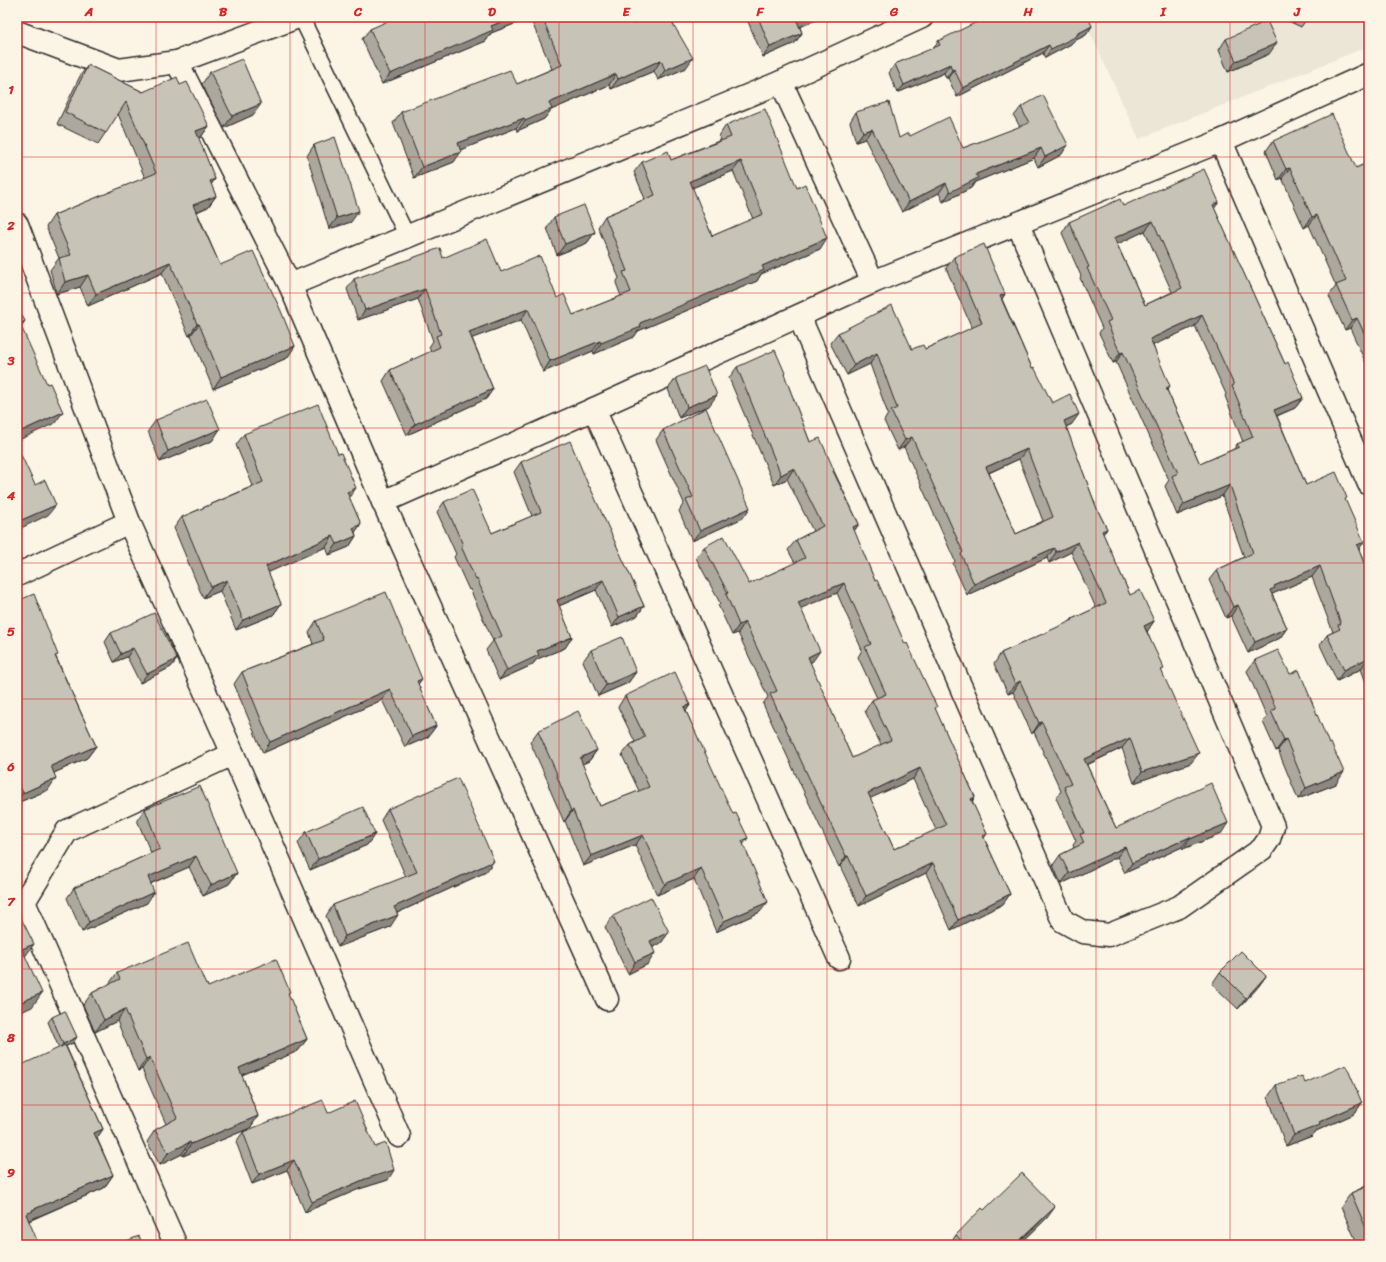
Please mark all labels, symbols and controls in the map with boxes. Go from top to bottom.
text: A [84,0,93,23]
text: B [219,0,228,23]
text: C [353,0,363,23]
text: D [488,0,496,23]
text: E [622,0,631,23]
text: F [755,0,764,23]
text: G [889,0,899,23]
text: H [1022,0,1033,23]
text: I [1159,0,1167,23]
text: J [1293,0,1301,23]
text: 1 [8,78,14,101]
text: 2 [6,214,15,237]
text: 3 [6,349,15,372]
text: 4 [6,484,16,507]
text: 5 [7,620,15,643]
text: 6 [6,755,15,778]
text: 7 [7,890,16,913]
text: 8 [6,1026,15,1049]
text: 9 [7,1161,15,1184]

